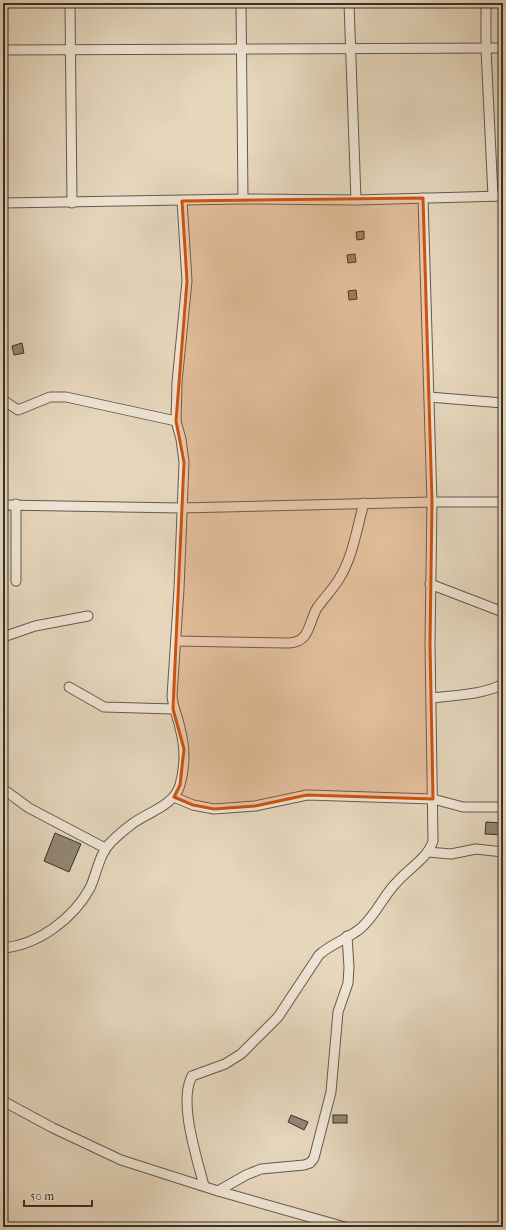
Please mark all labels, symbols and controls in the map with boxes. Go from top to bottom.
scale bar [24,1182,92,1208]
text: 50 m [30,1189,54,1203]

